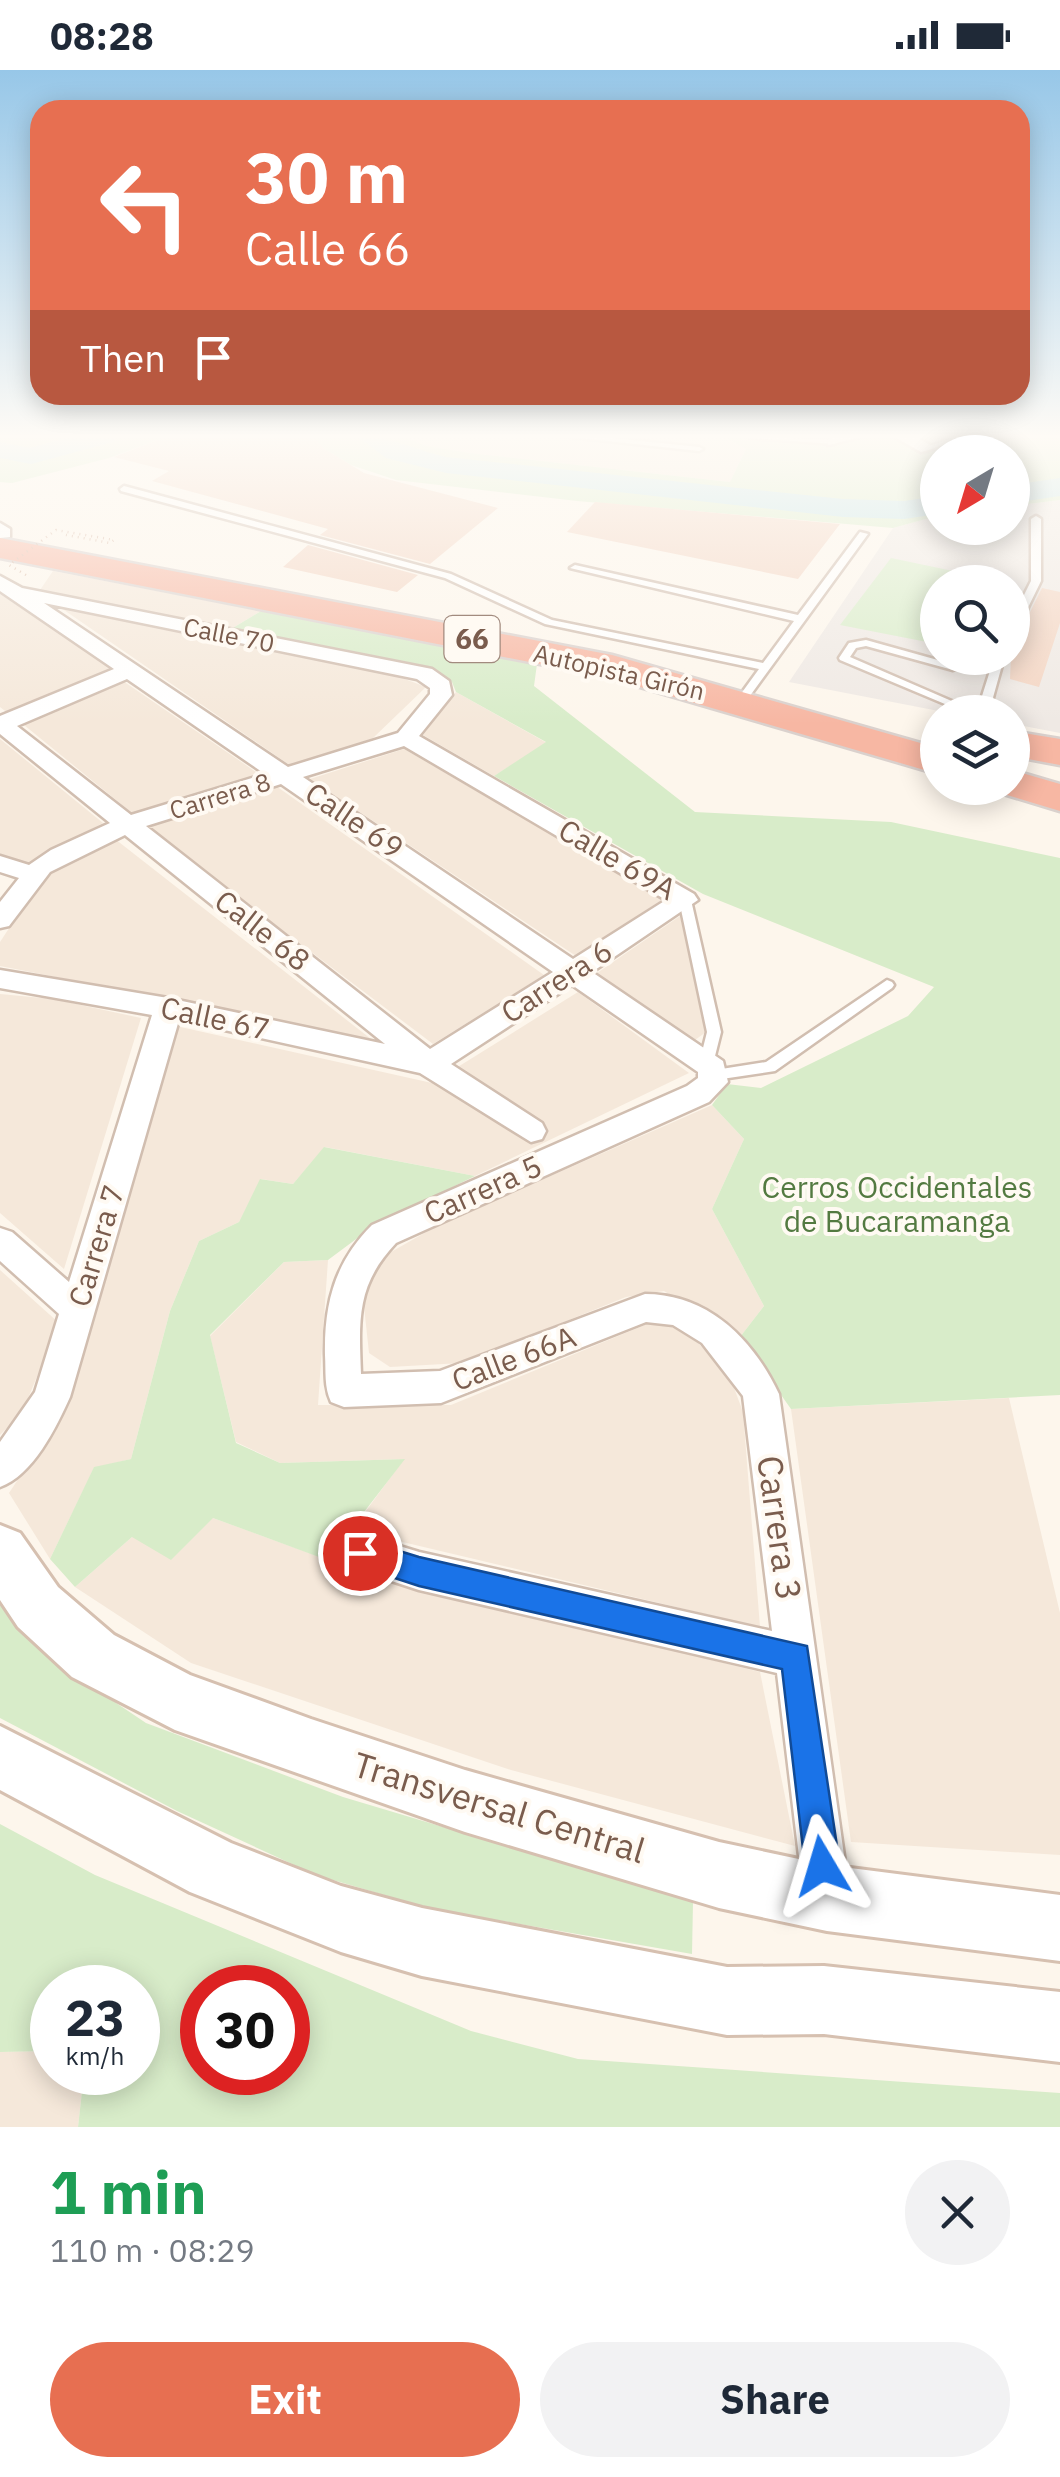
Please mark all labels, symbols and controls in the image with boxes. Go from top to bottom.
text: 08:28 [50,11,154,60]
text: 30 m [245,131,408,222]
icon: left [80,140,210,270]
text: Calle 66 [245,219,411,277]
icon: arrive [186,330,241,385]
text: Then [80,333,166,382]
north arrow [920,435,1030,545]
map controls [920,435,1030,805]
button: search [920,565,1030,675]
street label: Calle 70 [181,610,277,659]
road number: 66 [444,616,500,662]
street label: Autopista Girón [530,636,708,707]
button: layers [920,695,1030,805]
street label: Carrera 8 [165,765,274,827]
street label: Calle 69 [298,773,411,867]
street label: Calle 69A [552,809,684,908]
street label: Calle 68 [207,880,318,979]
street label: Carrera 6 [493,930,619,1031]
street label: Calle 67 [157,987,273,1048]
street label: Carrera 5 [417,1145,547,1232]
park label: Cerros Occidentales de Bucaramanga [762,1167,1032,1240]
street label: Carrera 7 [59,1180,132,1311]
street label: Calle 66A [446,1316,581,1399]
street label: Carrera 3 [747,1452,813,1603]
pin [318,1511,403,1596]
icon: arrive [333,1526,388,1581]
street label: Transversal Central [348,1741,651,1873]
position arrow [770,1814,874,1918]
speed limit sign: 30 [180,1965,310,2095]
text: 23 [65,1985,125,2050]
text: km/h [66,2039,124,2072]
text: 1 min [50,2152,207,2231]
button: close [905,2160,1010,2265]
text: 110 m · 08:29 [50,2229,255,2271]
button: Exit [50,2342,520,2457]
button: Share [540,2342,1010,2457]

